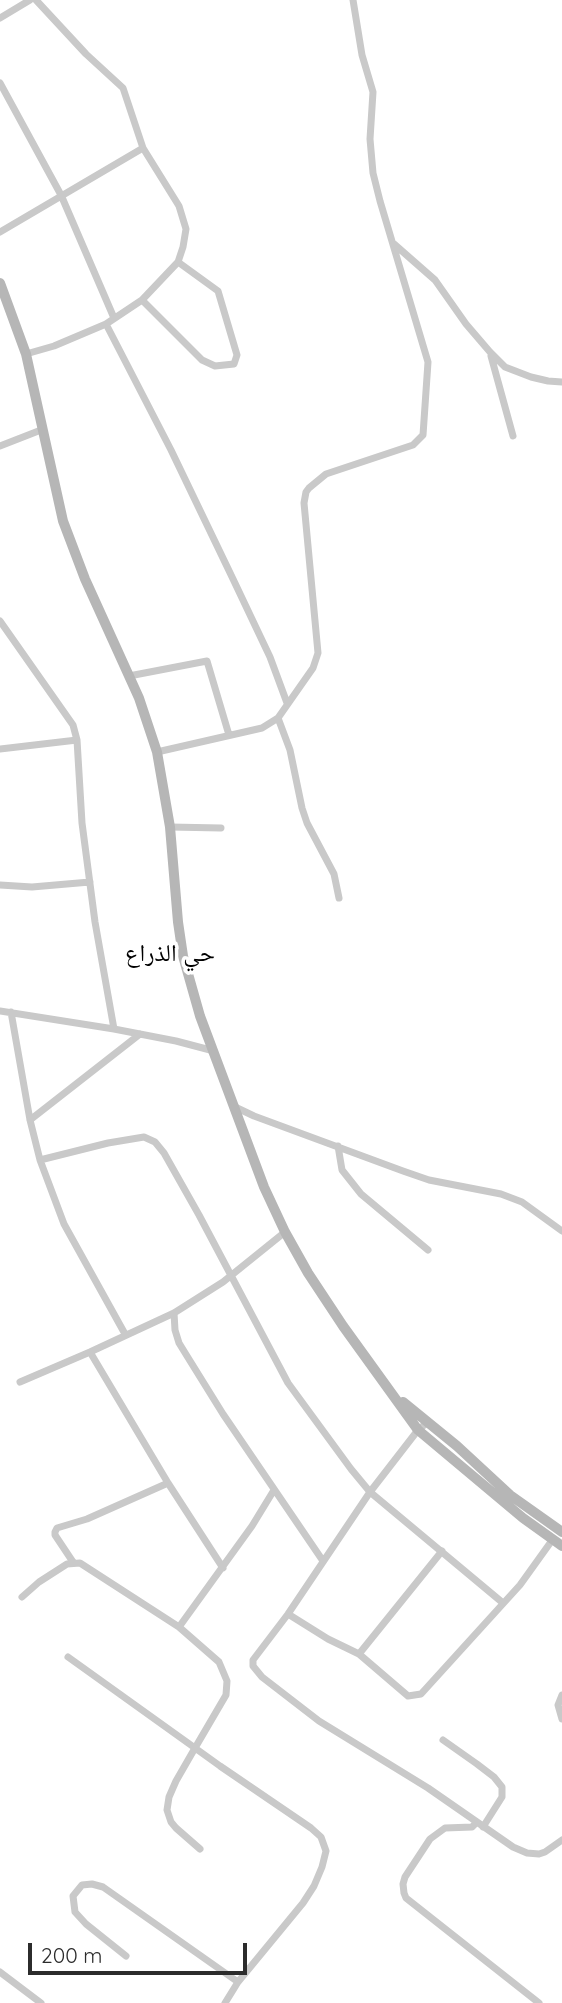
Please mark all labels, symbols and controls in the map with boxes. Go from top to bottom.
district label: حي الذراع [125,940,215,968]
scale bar [32,1930,250,1974]
text: 200 m [41,1942,103,1968]

